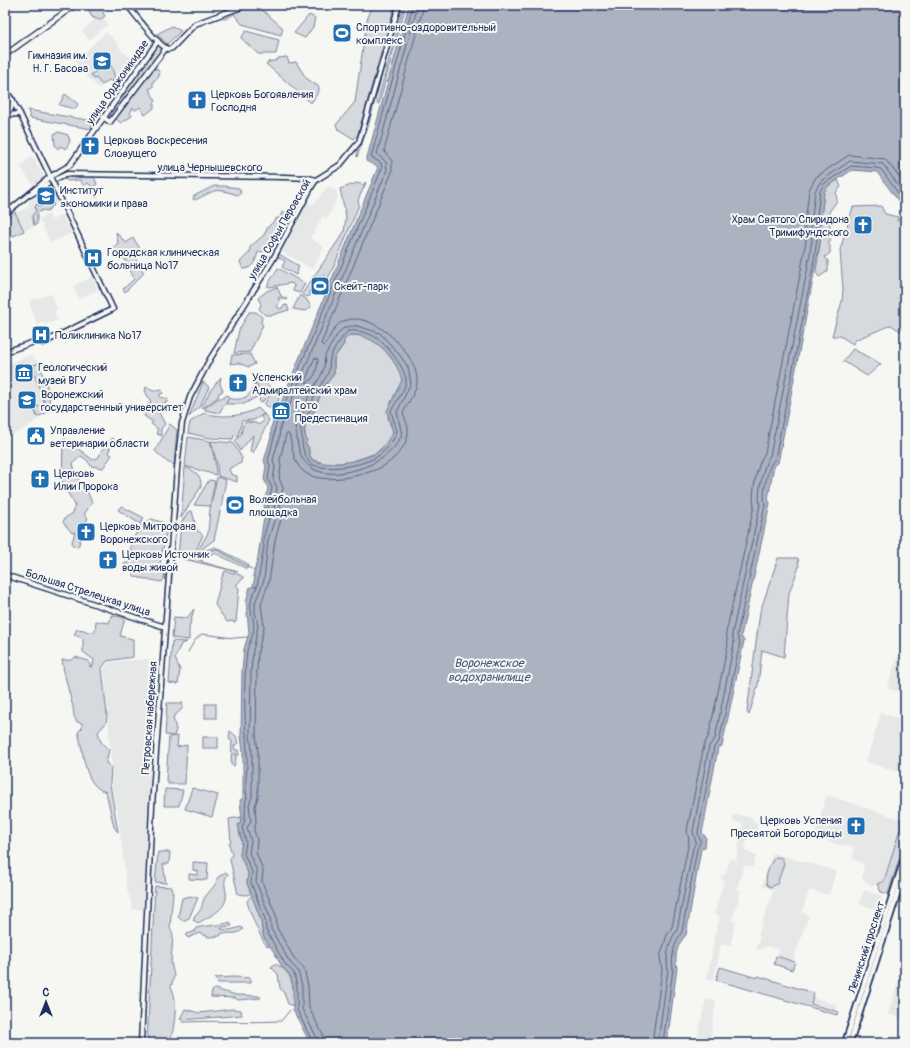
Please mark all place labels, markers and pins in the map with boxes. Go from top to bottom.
place label: Спортивно-оздоровительный комплекс [356,21,496,47]
sports icon: Спортивно-оздоровительный комплекс [331,22,353,44]
place label: Гимназия им. Н. Г. Басова [28,49,88,75]
school or university icon: Гимназия им. Н. Г. Басова [91,50,113,72]
place label: Церковь Богоявления Господня [211,88,313,114]
church icon: Церковь Богоявления Господня [186,89,208,111]
place label: Церковь Воскресения Словущего [104,134,207,160]
church icon: Церковь Воскресения Словущего [79,135,101,157]
place label: Институт экономики и права [60,184,148,210]
school or university icon: Институт экономики и права [35,185,57,207]
place label: Храм Святого Спиридона Тримифундского [732,213,849,239]
church icon: Храм Святого Спиридона Тримифундского [852,214,874,236]
place label: Городская клиническая больница №17 [107,246,219,272]
hospital icon: Городская клиническая больница №17 [82,247,104,269]
sports icon: Скейт-парк [309,275,331,297]
place label: Скейт-парк [334,280,389,293]
hospital icon: Поликлиника №17 [30,324,52,346]
place label: Поликлиника №17 [55,329,142,342]
place label: Геологический музей ВГУ [38,361,107,387]
museum icon: Геологический музей ВГУ [13,362,35,384]
place label: Успенский Адмиралтейский храм [252,371,357,397]
church icon: Успенский Адмиралтейский храм [227,372,249,394]
place label: Воронежский государственный университет [41,388,184,414]
school or university icon: Воронежский государственный университет [16,389,38,411]
place label: Гото Предестинация [295,399,368,425]
museum icon: Гото Предестинация [270,400,292,422]
place label: Управление ветеринарии области [50,424,149,450]
public building icon: Управление ветеринарии области [25,425,47,447]
place label: Церковь Илии Пророка [54,467,118,493]
church icon: Церковь Илии Пророка [29,468,51,490]
place label: Волейбольная площадка [249,493,316,519]
sports icon: Волейбольная площадка [224,494,246,516]
place label: Церковь Митрофана Воронежского [100,520,196,546]
church icon: Церковь Митрофана Воронежского [75,521,97,543]
place label: Церковь Источник воды живой [122,548,210,574]
church icon: Церковь Источник воды живой [97,549,119,571]
place label: Церковь Успения Пресвятой Богородицы [731,814,842,840]
church icon: Церковь Успения Пресвятой Богородицы [845,815,867,837]

